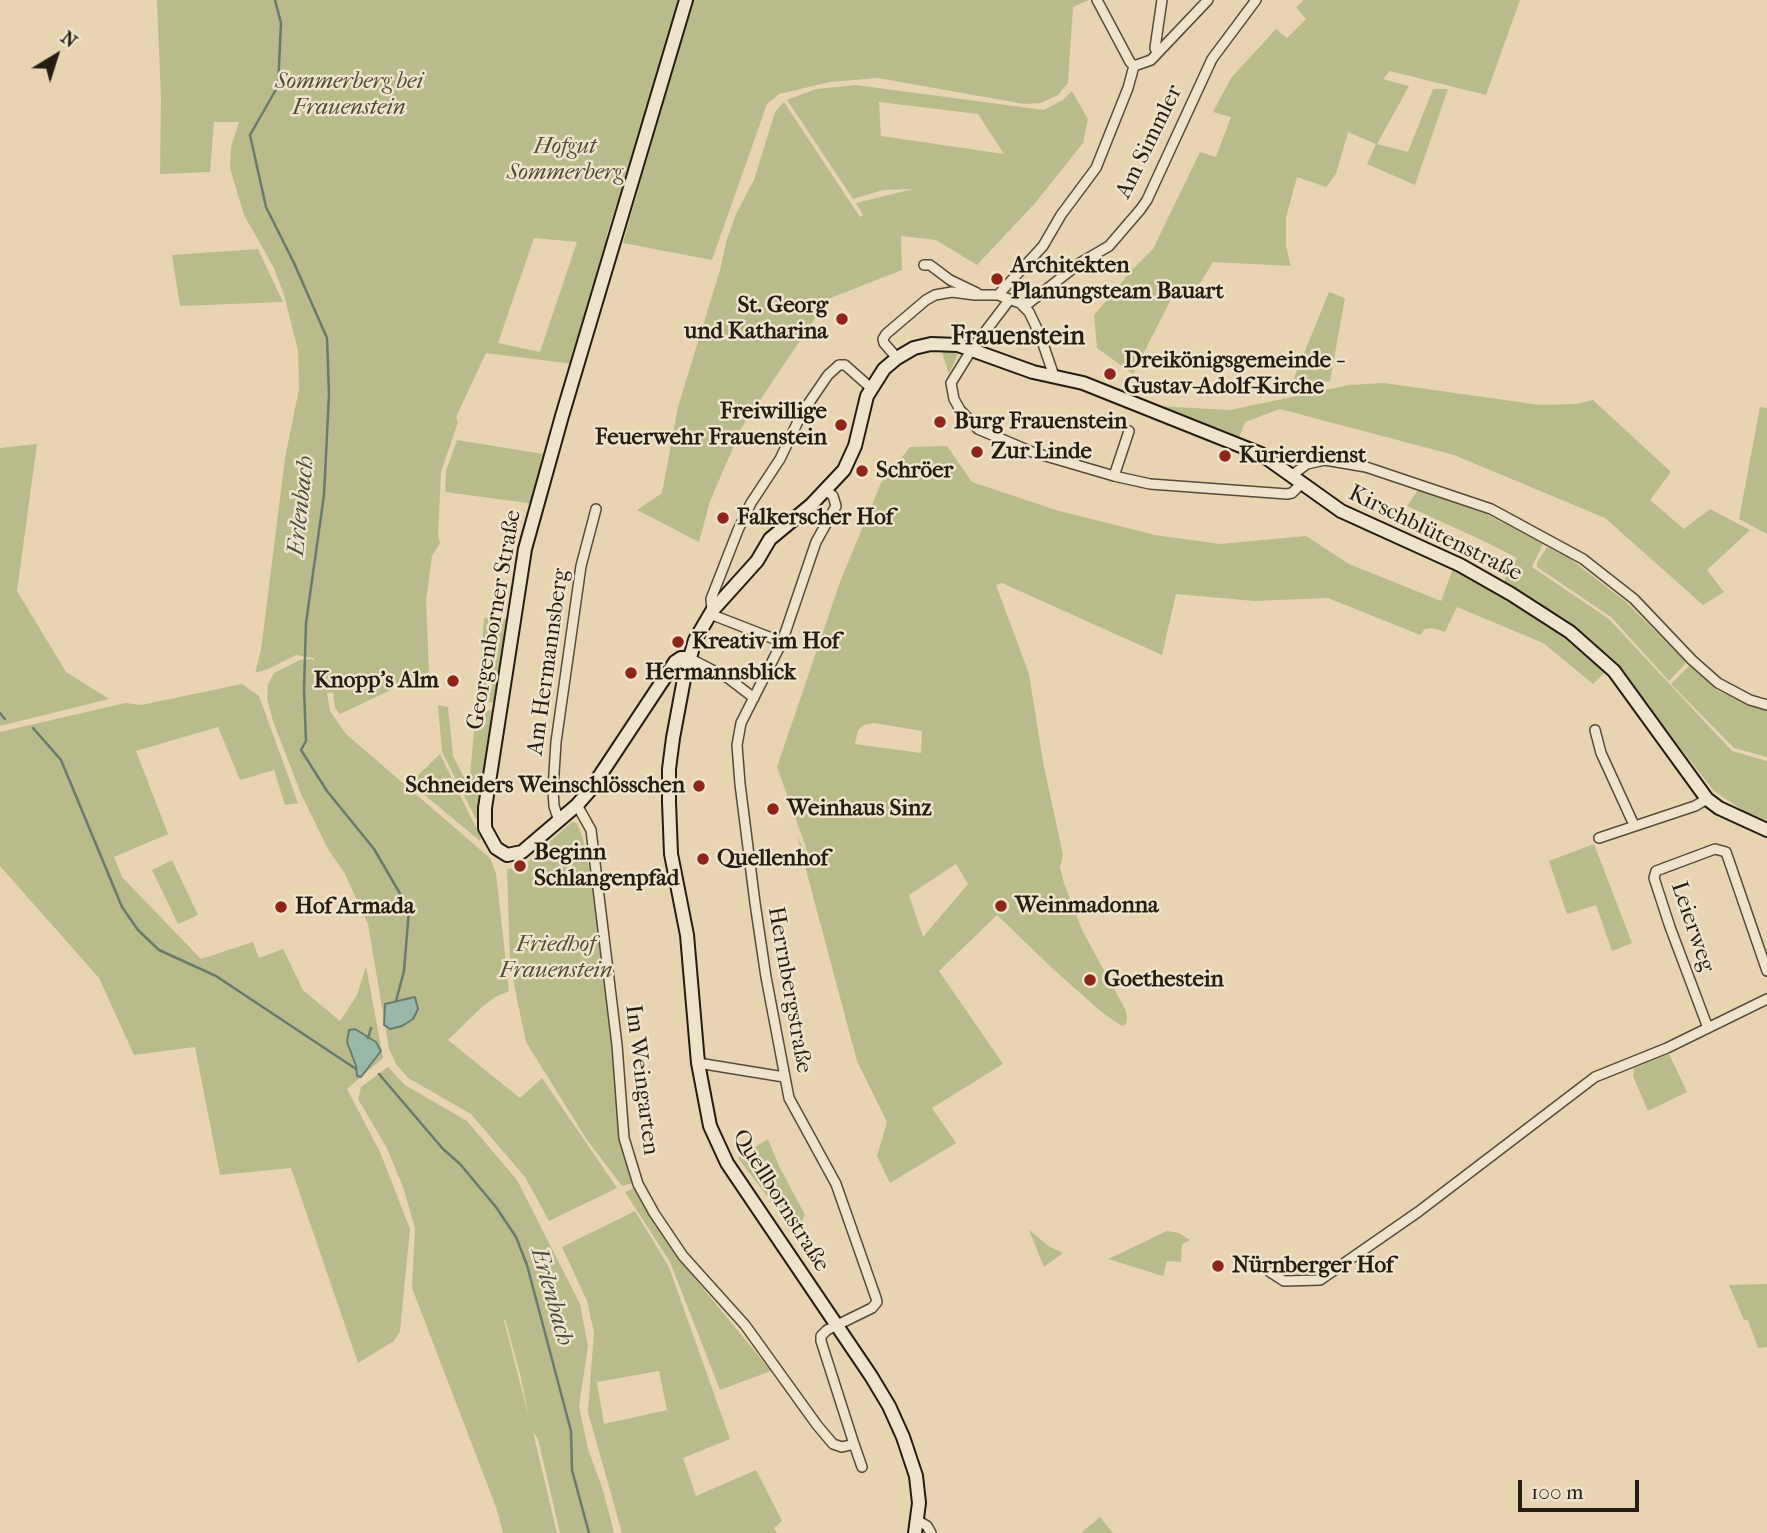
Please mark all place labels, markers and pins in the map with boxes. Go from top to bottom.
place label: Architekten Planungsteam Bauart [1011,252,1224,306]
marker: Architekten Planungsteam Bauart [989,271,1005,287]
place label: St. Georg und Katharina [684,292,828,346]
marker: St. Georg und Katharina [834,311,850,327]
place label: Dreikönigsgemeinde - Gustav-Adolf-Kirche [1124,347,1342,401]
marker: Dreikönigsgemeinde - Gustav-Adolf-Kirche [1102,366,1118,382]
place label: Freiwillige Feuerwehr Frauenstein [595,398,827,452]
place label: Burg Frauenstein [954,408,1127,436]
marker: Burg Frauenstein [932,414,948,430]
marker: Freiwillige Feuerwehr Frauenstein [833,417,849,433]
place label: Zur Linde [991,438,1092,466]
place label: Kurierdienst [1239,442,1366,470]
marker: Zur Linde [969,444,985,460]
marker: Kurierdienst [1217,448,1233,464]
place label: Schröer [876,457,953,485]
marker: Schröer [854,463,870,479]
place label: Falkerscher Hof [737,504,893,532]
marker: Falkerscher Hof [715,510,731,526]
place label: Kreativ im Hof [692,628,839,656]
marker: Kreativ im Hof [670,634,686,650]
place label: Hermannsblick [645,659,796,687]
marker: Hermannsblick [623,665,639,681]
place label: Knopp's Alm [314,667,439,695]
marker: Knopp's Alm [445,673,461,689]
place label: Schneiders Weinschlösschen [405,772,685,800]
marker: Schneiders Weinschlösschen [691,778,707,794]
place label: Weinhaus Sinz [787,795,932,823]
marker: Weinhaus Sinz [765,801,781,817]
place label: Beginn Schlangenpfad [534,839,679,893]
place label: Quellenhof [717,845,828,873]
marker: Quellenhof [695,851,711,867]
marker: Beginn Schlangenpfad [512,858,528,874]
place label: Weinmadonna [1015,892,1159,920]
place label: Hof Armada [295,893,415,921]
marker: Weinmadonna [993,898,1009,914]
marker: Hof Armada [273,899,289,915]
place label: Goethestein [1104,966,1224,994]
marker: Goethestein [1082,972,1098,988]
place label: Nürnberger Hof [1232,1252,1394,1280]
marker: Nürnberger Hof [1210,1258,1226,1274]

